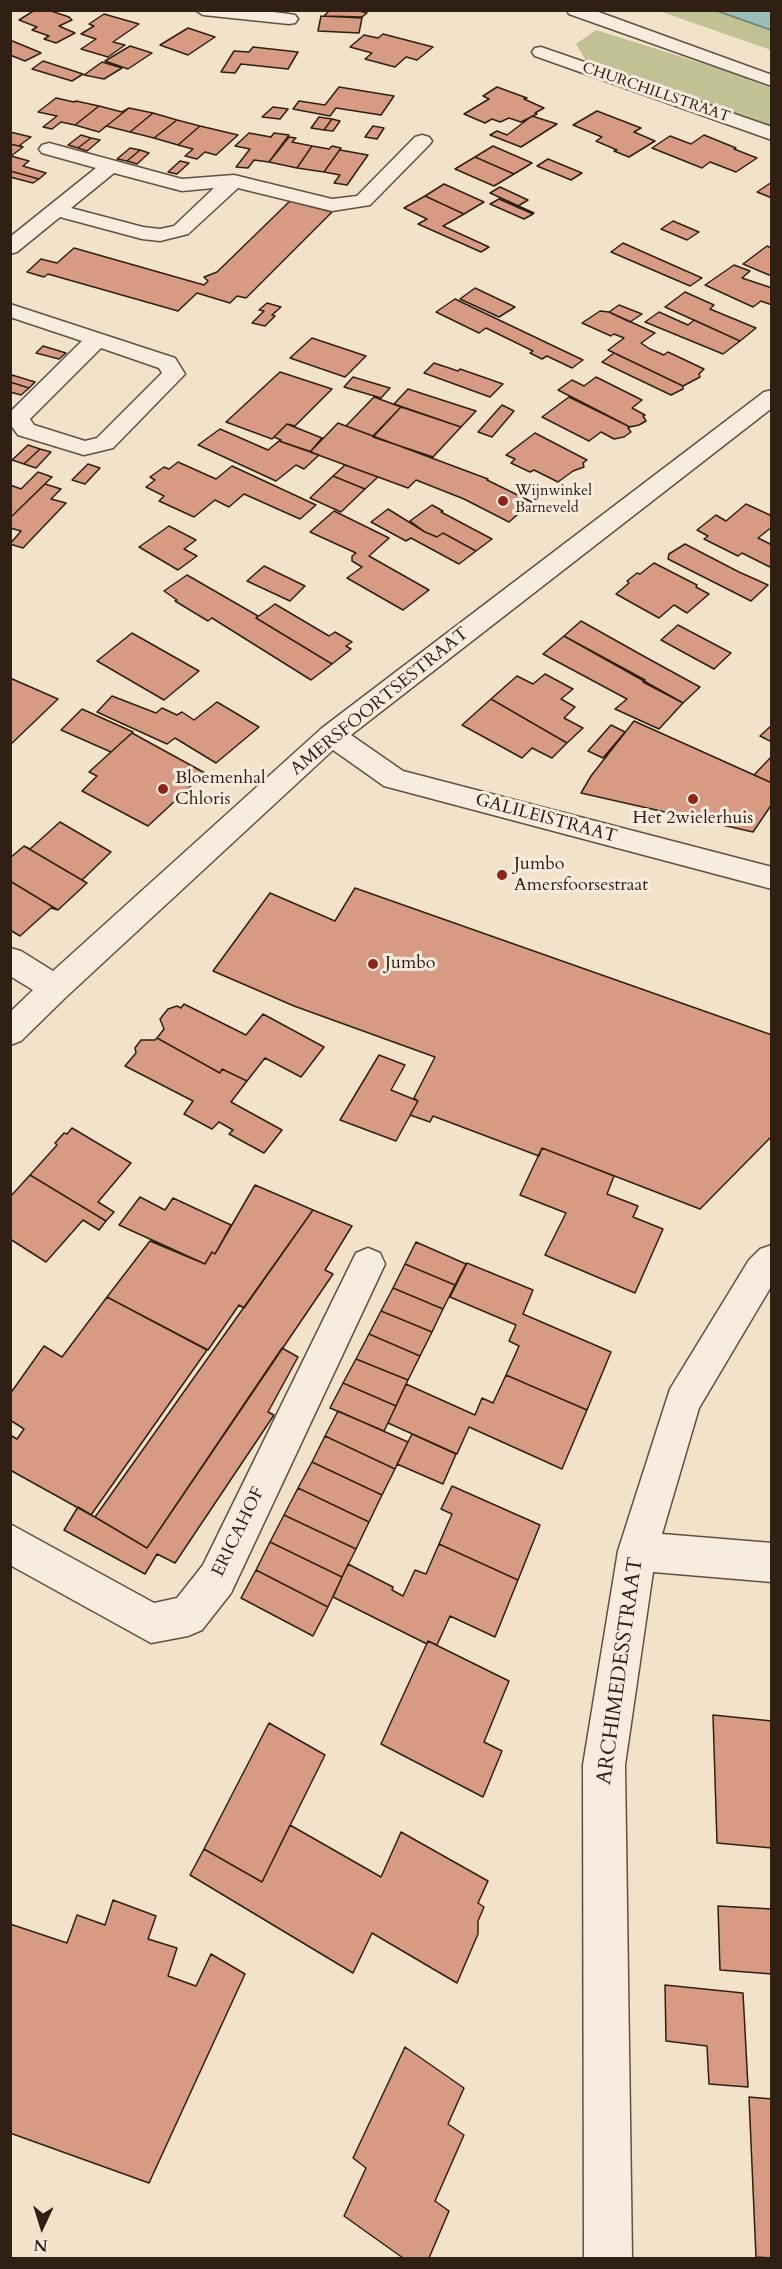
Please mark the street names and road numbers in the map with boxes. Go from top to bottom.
street label: CHURCHILLSTRAAT [580,59,732,127]
street label: AMERSFOORTSESTRAAT [287,623,473,781]
street label: GALILEISTRAAT [473,790,619,848]
street label: ERICAHOF [208,1484,270,1580]
street label: ARCHIMEDESSTRAAT [593,1556,649,1786]

